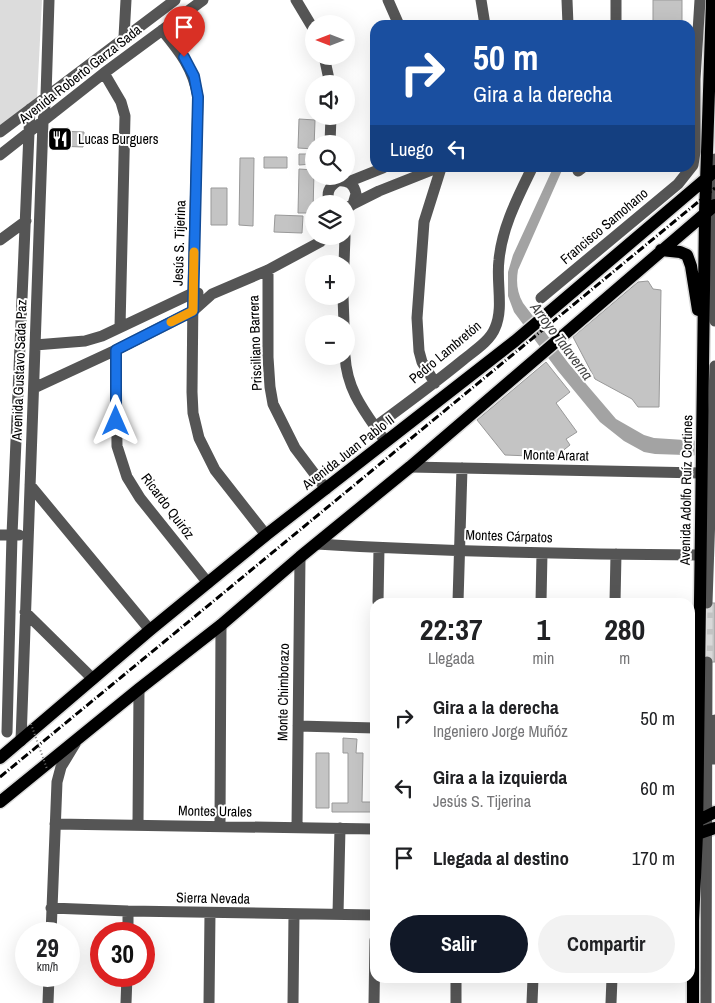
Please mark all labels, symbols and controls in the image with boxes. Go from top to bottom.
pin [163,6,205,57]
icon: arrive [170,13,198,41]
north arrow [305,15,355,65]
map controls [305,15,355,365]
street label: Avenida Roberto Garza Sada [14,20,145,128]
text: 50 m [473,34,538,81]
icon: right [390,40,455,105]
button: sound [305,75,355,125]
text: Gira a la derecha [473,79,612,109]
restaurant icon: Lucas Burguers [47,126,73,152]
place label: Lucas Burguers [78,130,159,148]
button: search [305,135,355,185]
icon: left [443,135,471,163]
text: Luego [390,136,433,162]
street label: Francisco Samohano [556,184,652,268]
button: layers [305,195,355,245]
street label: Jesús S. Tijerina [169,199,190,286]
button: + [305,255,355,305]
street label: Prisciliano Barrera [244,294,266,391]
water label: Arroyo Talaverna [525,297,598,384]
street label: Avenida Gustavo Sada Paz [8,299,30,442]
button: − [305,315,355,365]
street label: Pedro Lambretón [405,317,485,387]
position arrow [89,394,141,446]
street label: Avenida Juan Pablo II [297,410,398,494]
street label: Avenida Adolfo Ruíz Cortines [676,414,696,566]
street label: Monte Ararat [523,445,589,465]
street label: Ricardo Quiróz [137,469,199,543]
street label: Montes Cárpatos [465,525,553,547]
text: 22:37 [420,609,483,649]
text: 1 [537,609,550,649]
text: 280 [604,609,645,649]
street label: Monte Chimborazo [273,643,293,741]
text: Llegada [428,647,475,669]
text: min [532,647,554,669]
text: m [619,647,630,669]
text: Gira a la derecha [433,694,559,720]
icon: right [390,704,418,732]
text: 50 m [640,705,675,731]
text: Ingeniero Jorge Muñóz [433,720,568,742]
text: Gira a la izquierda [433,764,567,790]
icon: left [390,774,418,802]
text: 60 m [640,775,675,801]
text: Jesús S. Tijerina [433,790,531,812]
street label: Montes Urales [178,801,252,821]
icon: arrive [390,844,418,872]
text: Llegada al destino [433,845,569,871]
text: 170 m [632,845,675,871]
street label: Sierra Nevada [176,888,251,908]
button: Salir [390,915,528,973]
button: Compartir [538,915,675,973]
speed limit sign: 30 [90,922,155,987]
text: 29 [36,931,59,965]
text: km/h [37,959,58,975]

